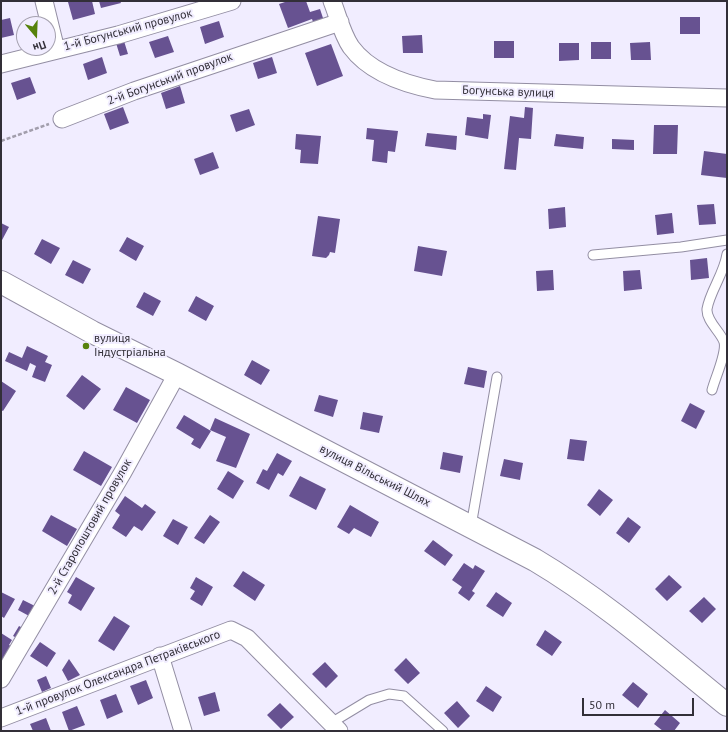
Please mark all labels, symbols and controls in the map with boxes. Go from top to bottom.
street label: 1-й Богунський провулок [62,6,194,54]
north arrow [16,16,56,56]
text: Пн [31,38,48,55]
street label: 2-й Богунський провулок [105,50,235,108]
street label: Богунська вулиця [462,83,554,101]
place label: вулиця Індустріальна [94,332,166,360]
marker: вулиця Індустріальна [81,341,91,351]
street label: вулиця Вільський Шлях [317,442,433,510]
street label: 2-й Старопоштовий провулок [45,457,135,597]
street label: 1-й провулок Олександра Петраківського [14,627,222,719]
scale bar [584,690,696,716]
text: 50 m [589,697,615,712]

